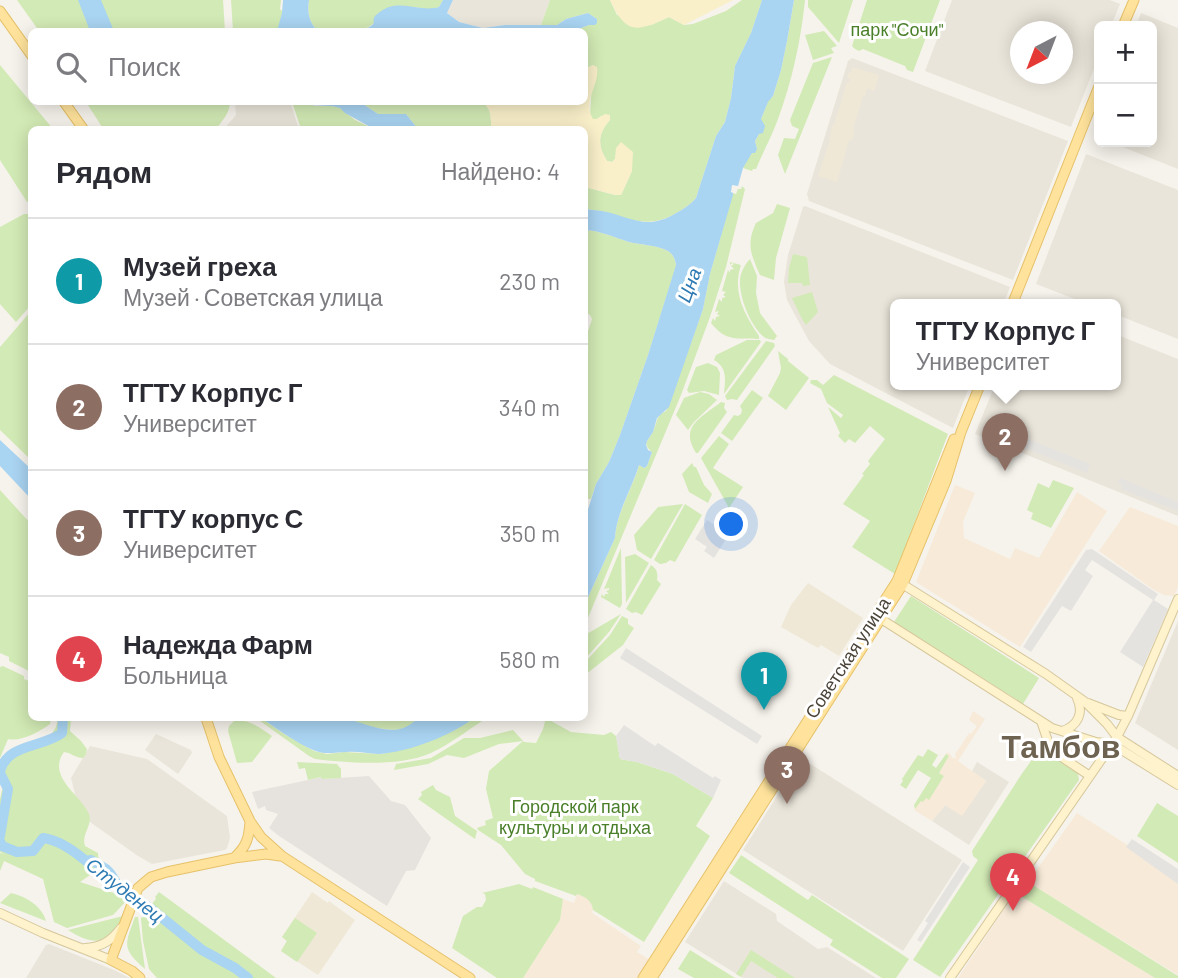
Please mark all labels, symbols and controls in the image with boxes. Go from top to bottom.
park label: парк "Сочи" [851,18,944,40]
north arrow [1010,21,1073,84]
map controls [1094,21,1157,147]
button: + [1094,21,1157,84]
search box [28,28,588,105]
icon: search [52,48,90,86]
text: Поиск [108,50,180,81]
button: − [1094,84,1157,147]
text: Рядом [56,153,152,189]
text: Найдено: 4 [441,157,560,185]
text: Музей греха [123,250,277,281]
water label: Цна [672,265,705,305]
text: 1 [75,267,83,295]
text: 230 m [499,267,560,295]
text: Музей · Советская улица [123,283,383,311]
popup [890,299,1121,390]
text: ТГТУ Корпус Г [916,314,1095,345]
text: Университет [916,347,1050,375]
text: ТГТУ Корпус Г [123,376,302,407]
text: 2 [73,393,85,421]
text: 340 m [499,393,560,421]
text: Университет [123,409,257,437]
pin: 2 [982,413,1028,471]
text: ТГТУ корпус С [123,502,303,533]
your location [714,507,748,541]
text: 3 [73,519,85,547]
text: 350 m [500,519,560,547]
text: Университет [123,535,257,563]
street label: Советская улица [800,592,895,722]
text: Надежда Фарм [123,628,313,659]
text: 4 [72,645,86,673]
text: 580 m [500,645,560,673]
pin: 1 [741,652,787,710]
text: Больница [123,661,227,689]
district label: Тамбов [1002,726,1120,764]
pin: 3 [764,746,810,804]
park label: Городской парк культуры и отдыха [499,795,652,838]
water label: Студенец [82,852,169,927]
pin: 4 [990,853,1036,911]

